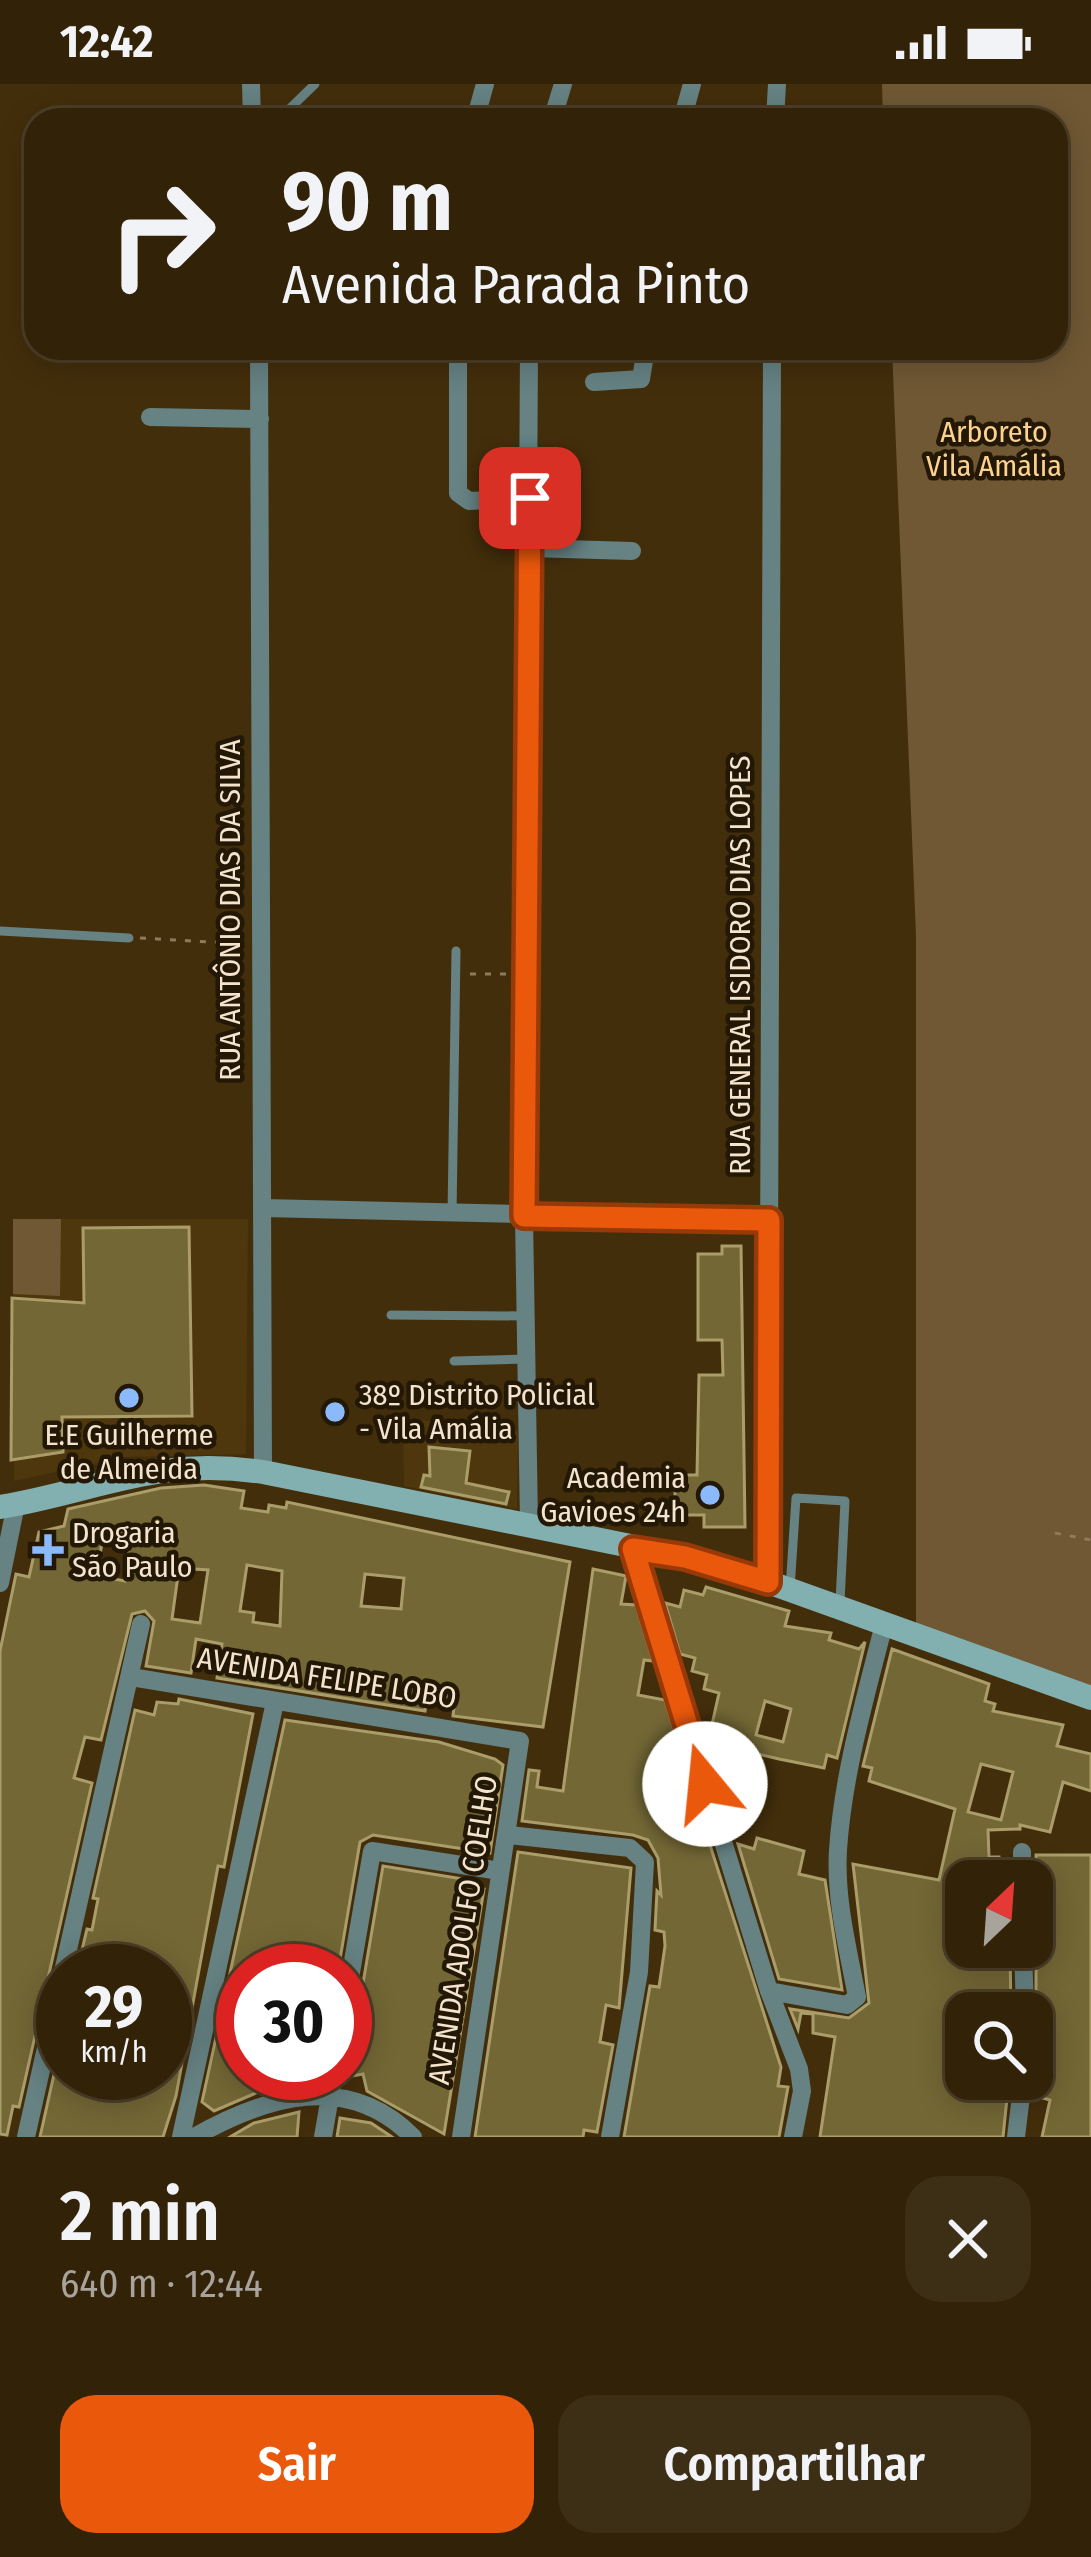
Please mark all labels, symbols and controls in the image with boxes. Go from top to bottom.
text: 12:42 [60,15,153,69]
text: 90 m [282,151,453,252]
icon: right [84,156,240,312]
text: Avenida Parada Pinto [282,253,750,317]
park label: Arboreto Vila Amália [926,414,1062,484]
pin [479,447,581,549]
icon: arrive [497,465,563,531]
street label: RUA ANTÔNIO DIAS DA SILVA [212,739,248,1081]
street label: RUA GENERAL ISIDORO DIAS LOPES [722,755,758,1175]
place label: 38º Distrito Policial - Vila Amália [359,1377,595,1447]
marker: E.E Guilherme de Almeida [116,1385,142,1411]
marker: 38º Distrito Policial - Vila Amália [322,1399,348,1425]
place label: E.E Guilherme de Almeida [45,1417,213,1487]
place label: Academia Gavioes 24h [540,1460,686,1530]
marker: Academia Gavioes 24h [697,1482,723,1508]
place label: Drogaria São Paulo [72,1515,192,1585]
marker: Drogaria São Paulo [35,1537,61,1563]
street label: AVENIDA FELIPE LOBO [195,1640,459,1716]
position arrow [642,1721,768,1847]
street label: AVENIDA ADOLFO COELHO [421,1773,505,2087]
north arrow [945,1860,1053,1968]
map controls [945,1860,1053,2100]
speed limit sign: 30 [216,1944,372,2100]
text: 29 [85,1971,143,2043]
button: search [945,1992,1053,2100]
text: km/h [81,2034,147,2070]
text: 2 min [60,2173,220,2259]
button: close [905,2176,1031,2302]
text: 640 m · 12:44 [60,2261,263,2307]
button: Sair [60,2395,534,2533]
button: Compartilhar [558,2395,1031,2533]

